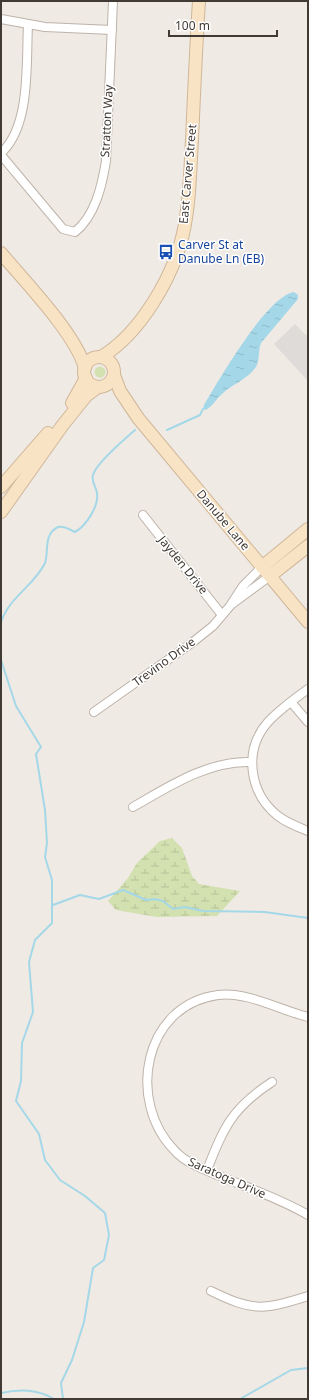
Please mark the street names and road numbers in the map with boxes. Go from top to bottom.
street label: Stratton Way [96,83,117,158]
street label: East Carver Street [175,123,200,225]
street label: Danube Lane [193,486,254,554]
street label: Jayden Drive [154,531,212,598]
street label: Trevino Drive [129,633,199,690]
street label: Saratoga Drive [186,1153,269,1202]

